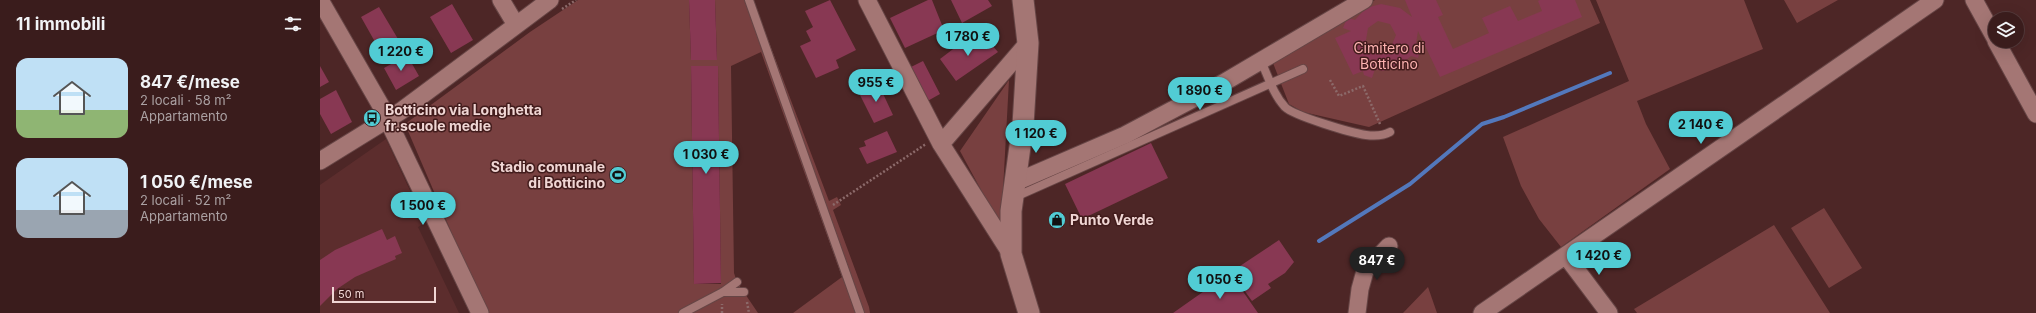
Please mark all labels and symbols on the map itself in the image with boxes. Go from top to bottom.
pin: 1 780 € [931,23,1005,57]
pin: 1 220 € [364,38,438,72]
park label: Cimitero di Botticino [1353,39,1425,72]
pin: 955 € [848,69,904,103]
pin: 1 890 € [1163,77,1237,111]
place label: Botticino via Longhetta fr.scuole medie [385,101,542,134]
bus stop icon: Botticino via Longhetta fr.scuole medie [362,108,382,128]
pin: 2 140 € [1664,111,1738,145]
pin: 1 120 € [999,120,1073,154]
pin: 1 030 € [669,141,743,175]
place label: Stadio comunale di Botticino [491,158,605,191]
sports icon: Stadio comunale di Botticino [608,165,628,185]
pin: 1 500 € [386,192,460,226]
shop icon: Punto Verde [1047,210,1067,230]
place label: Punto Verde [1070,211,1154,228]
pin: 1 420 € [1562,242,1636,276]
pin: 847 € [1349,247,1405,281]
pin: 1 050 € [1183,266,1257,300]
scale bar [332,285,436,304]

